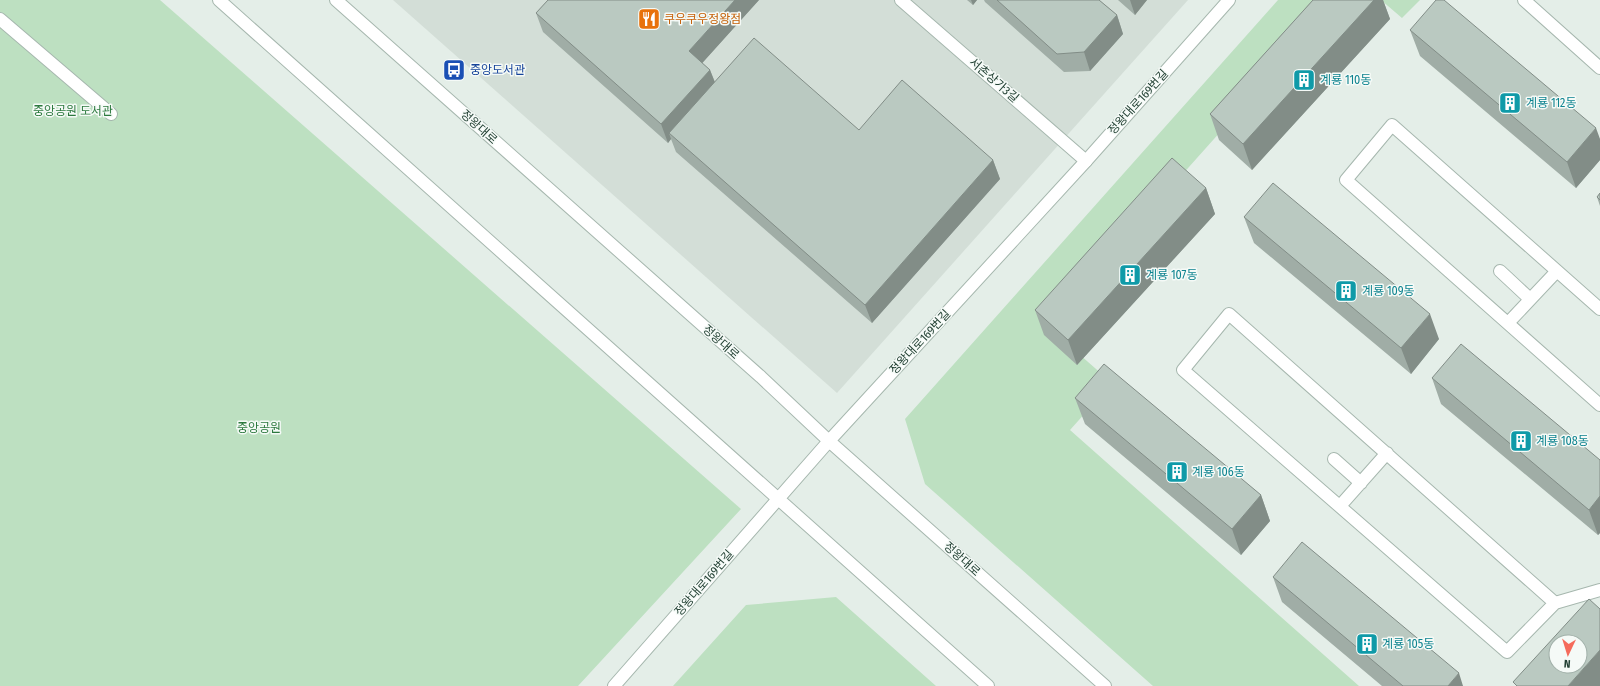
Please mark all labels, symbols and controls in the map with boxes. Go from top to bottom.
restaurant icon: 쿠우쿠우정왕점 [636,6,662,32]
place label: 쿠우쿠우정왕점 [664,12,741,26]
street label: 서촌상가3길 [967,55,1021,105]
bus stop icon: 중앙도서관 [441,57,467,83]
place label: 중앙도서관 [470,63,525,77]
street label: 정왕대로169번길 [1105,67,1171,137]
building icon: 계룡 110동 [1291,67,1317,93]
place label: 계룡 110동 [1320,73,1371,87]
building icon: 계룡 112동 [1497,90,1523,116]
place label: 계룡 112동 [1526,96,1576,110]
park label: 중앙공원 도서관 [33,104,113,118]
street label: 정왕대로 [458,107,500,147]
building icon: 계룡 107동 [1117,262,1143,288]
place label: 계룡 107동 [1146,268,1198,282]
building icon: 계룡 109동 [1333,278,1359,304]
place label: 계룡 109동 [1362,284,1415,298]
street label: 정왕대로169번길 [887,307,953,377]
street label: 정왕대로 [700,322,742,362]
park label: 중앙공원 [237,421,281,435]
building icon: 계룡 108동 [1508,428,1534,454]
place label: 계룡 108동 [1536,434,1589,448]
building icon: 계룡 106동 [1164,459,1190,485]
place label: 계룡 106동 [1192,465,1245,479]
street label: 정왕대로 [941,539,983,579]
street label: 정왕대로169번길 [672,547,736,619]
building icon: 계룡 105동 [1354,631,1380,657]
north arrow [1548,634,1588,674]
place label: 계룡 105동 [1382,637,1434,651]
text: N [1564,657,1571,670]

